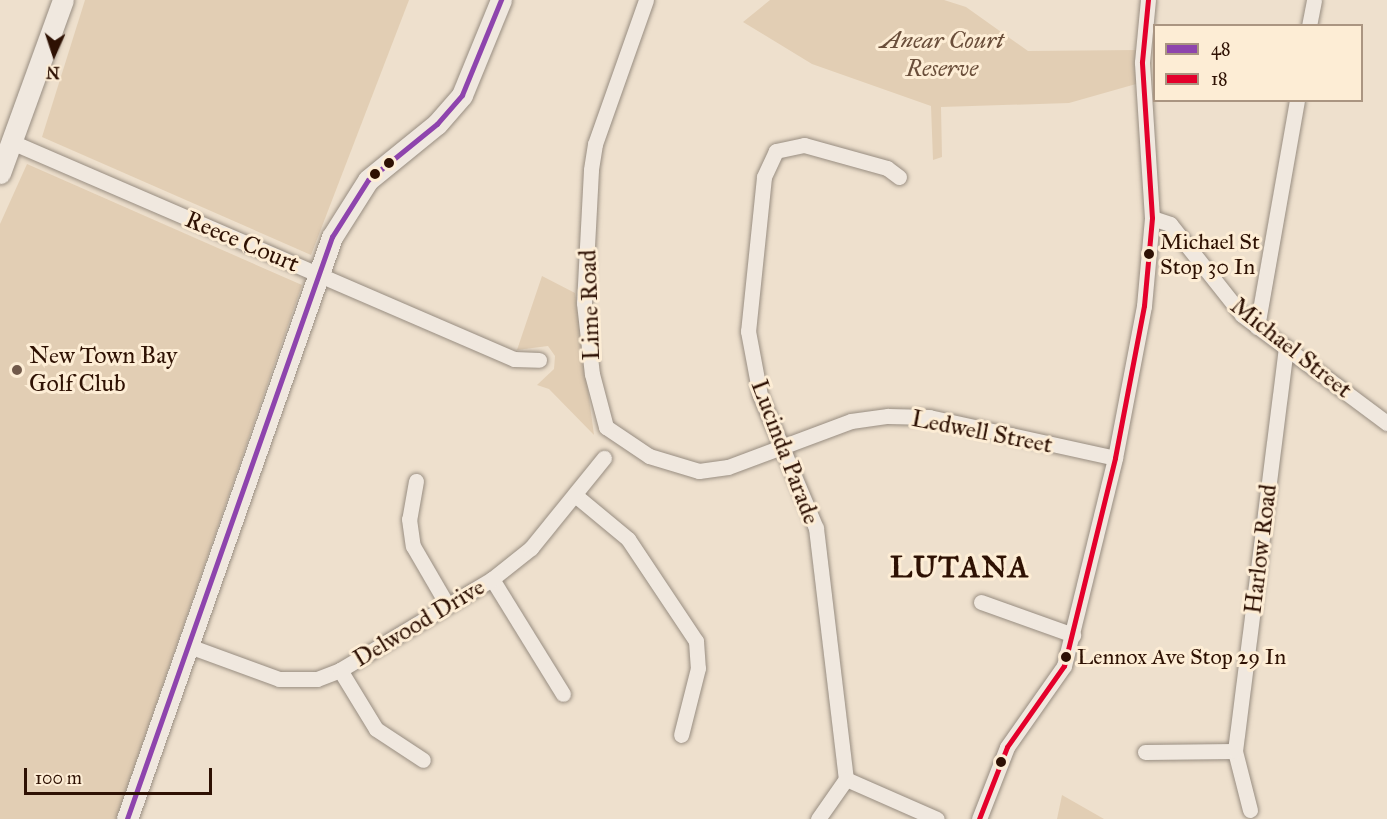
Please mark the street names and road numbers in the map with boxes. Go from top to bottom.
street label: Reece Court [181,205,303,279]
street label: Lime Road [574,249,606,361]
street label: Michael Street [1225,292,1357,404]
street label: Lucinda Parade [744,376,826,528]
street label: Ledwell Street [909,404,1055,460]
street label: Harlow Road [1239,483,1283,615]
street label: Delwood Drive [348,573,490,673]

